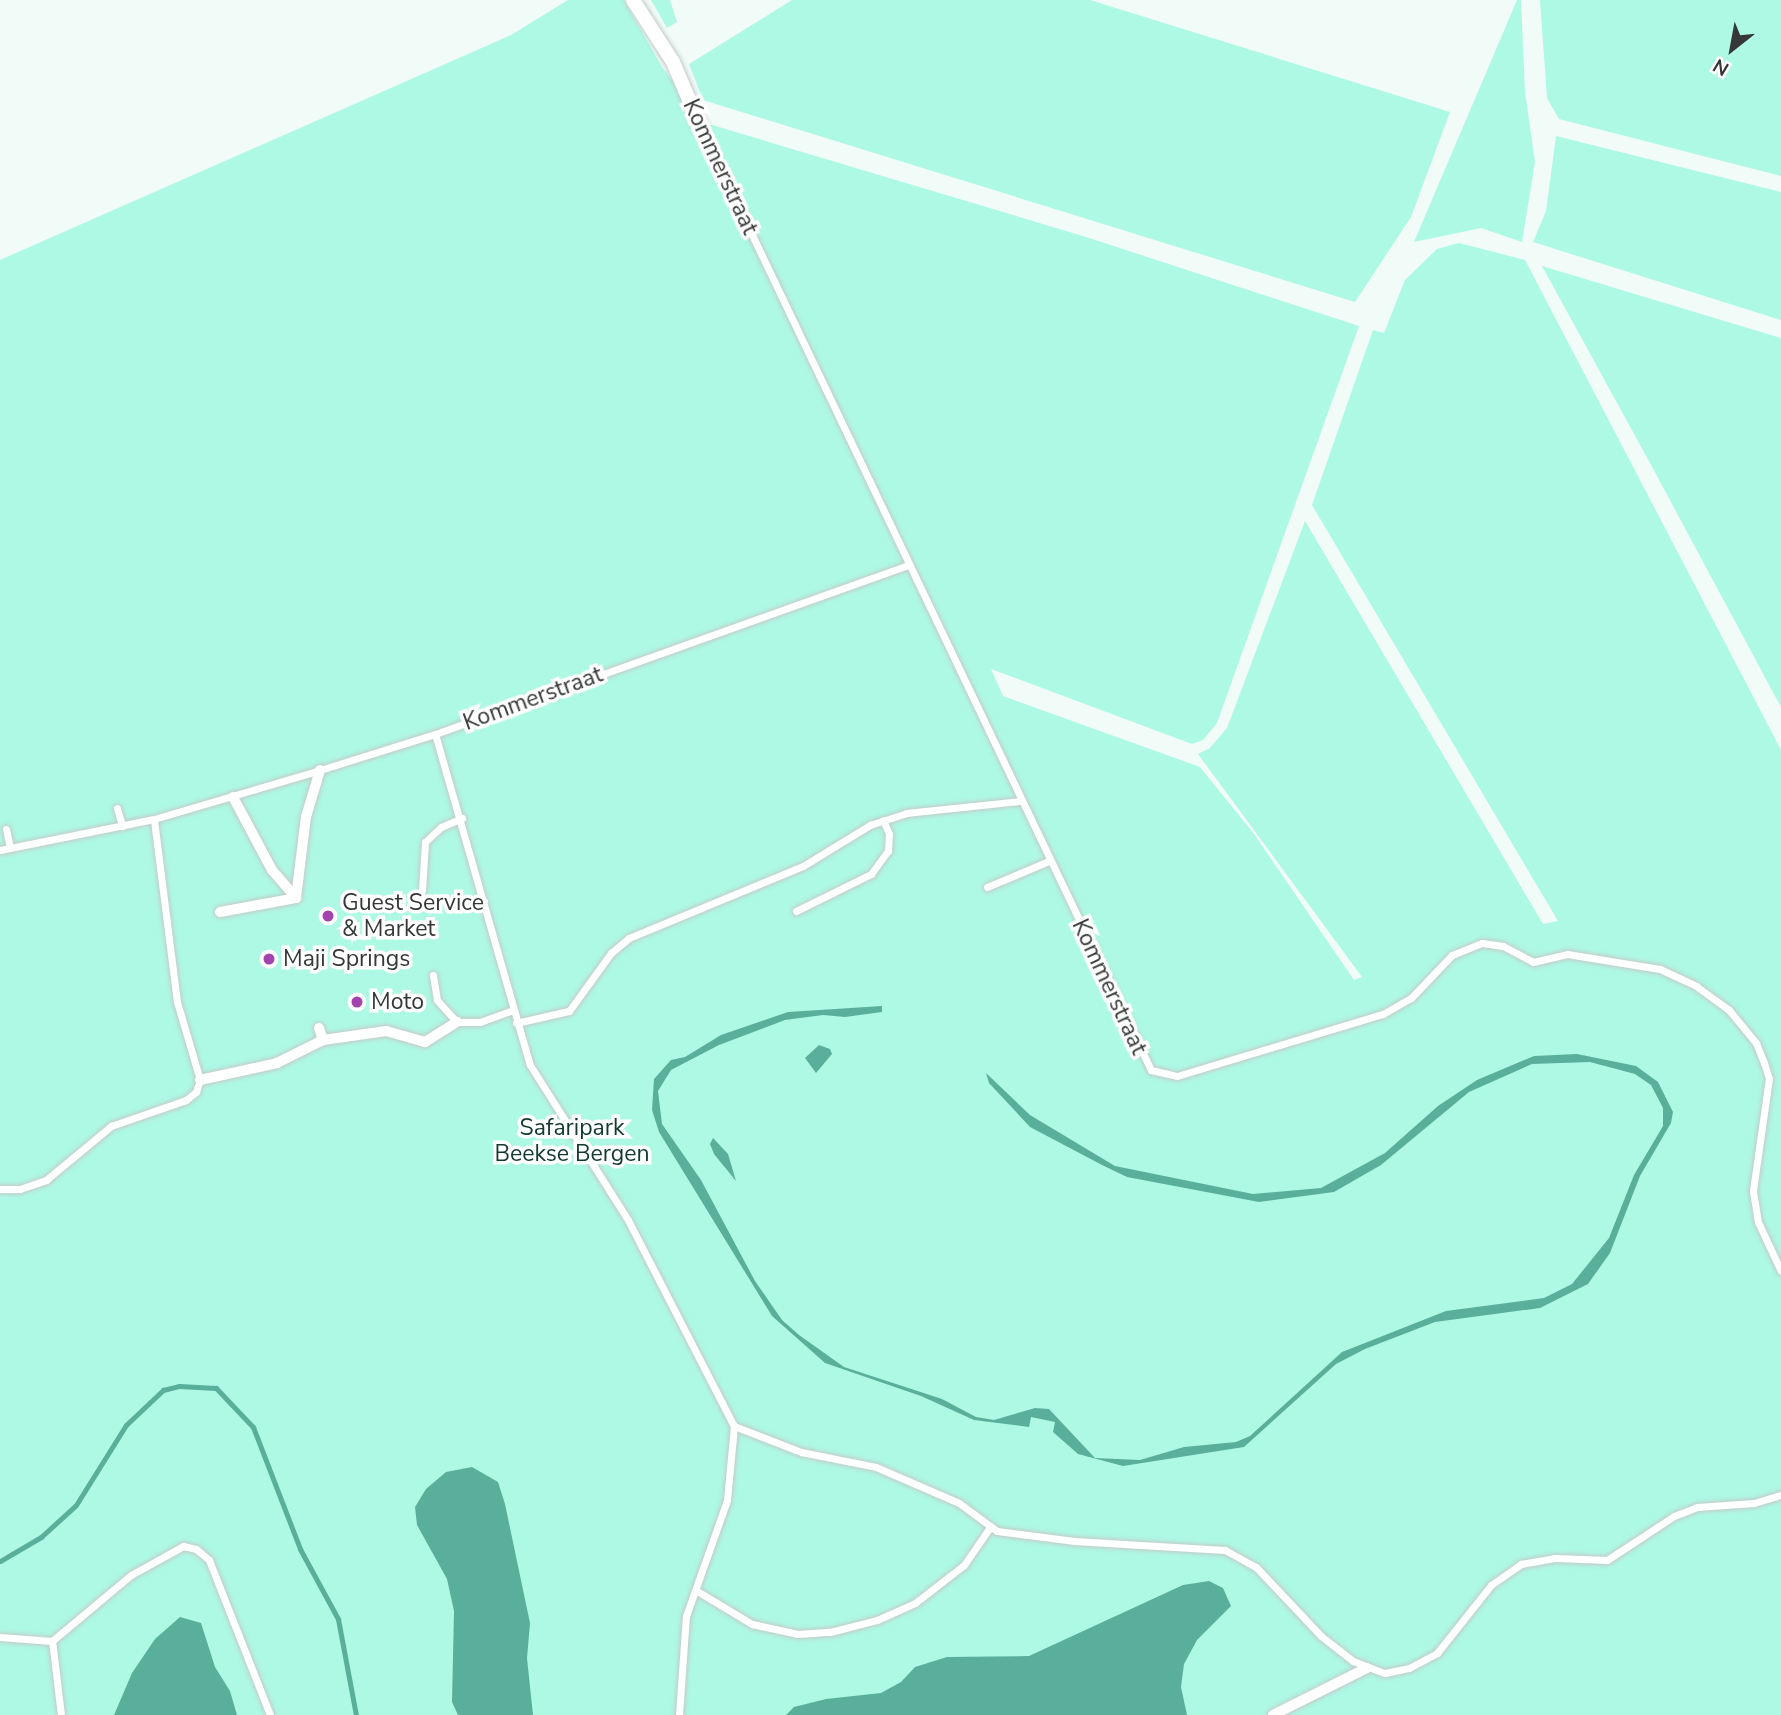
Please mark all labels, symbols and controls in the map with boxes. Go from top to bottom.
north arrow [1697,14,1767,84]
text: N [1708,52,1734,82]
street label: Kommerstraat [677,95,763,239]
street label: Kommerstraat [460,661,606,737]
place label: Guest Service & Market [342,889,484,943]
marker: Guest Service & Market [320,908,336,924]
street label: Kommerstraat [1066,915,1152,1059]
place label: Maji Springs [283,945,410,973]
marker: Maji Springs [261,951,277,967]
place label: Moto [371,988,424,1016]
marker: Moto [349,994,365,1010]
park label: Safaripark Beekse Bergen [494,1114,650,1168]

